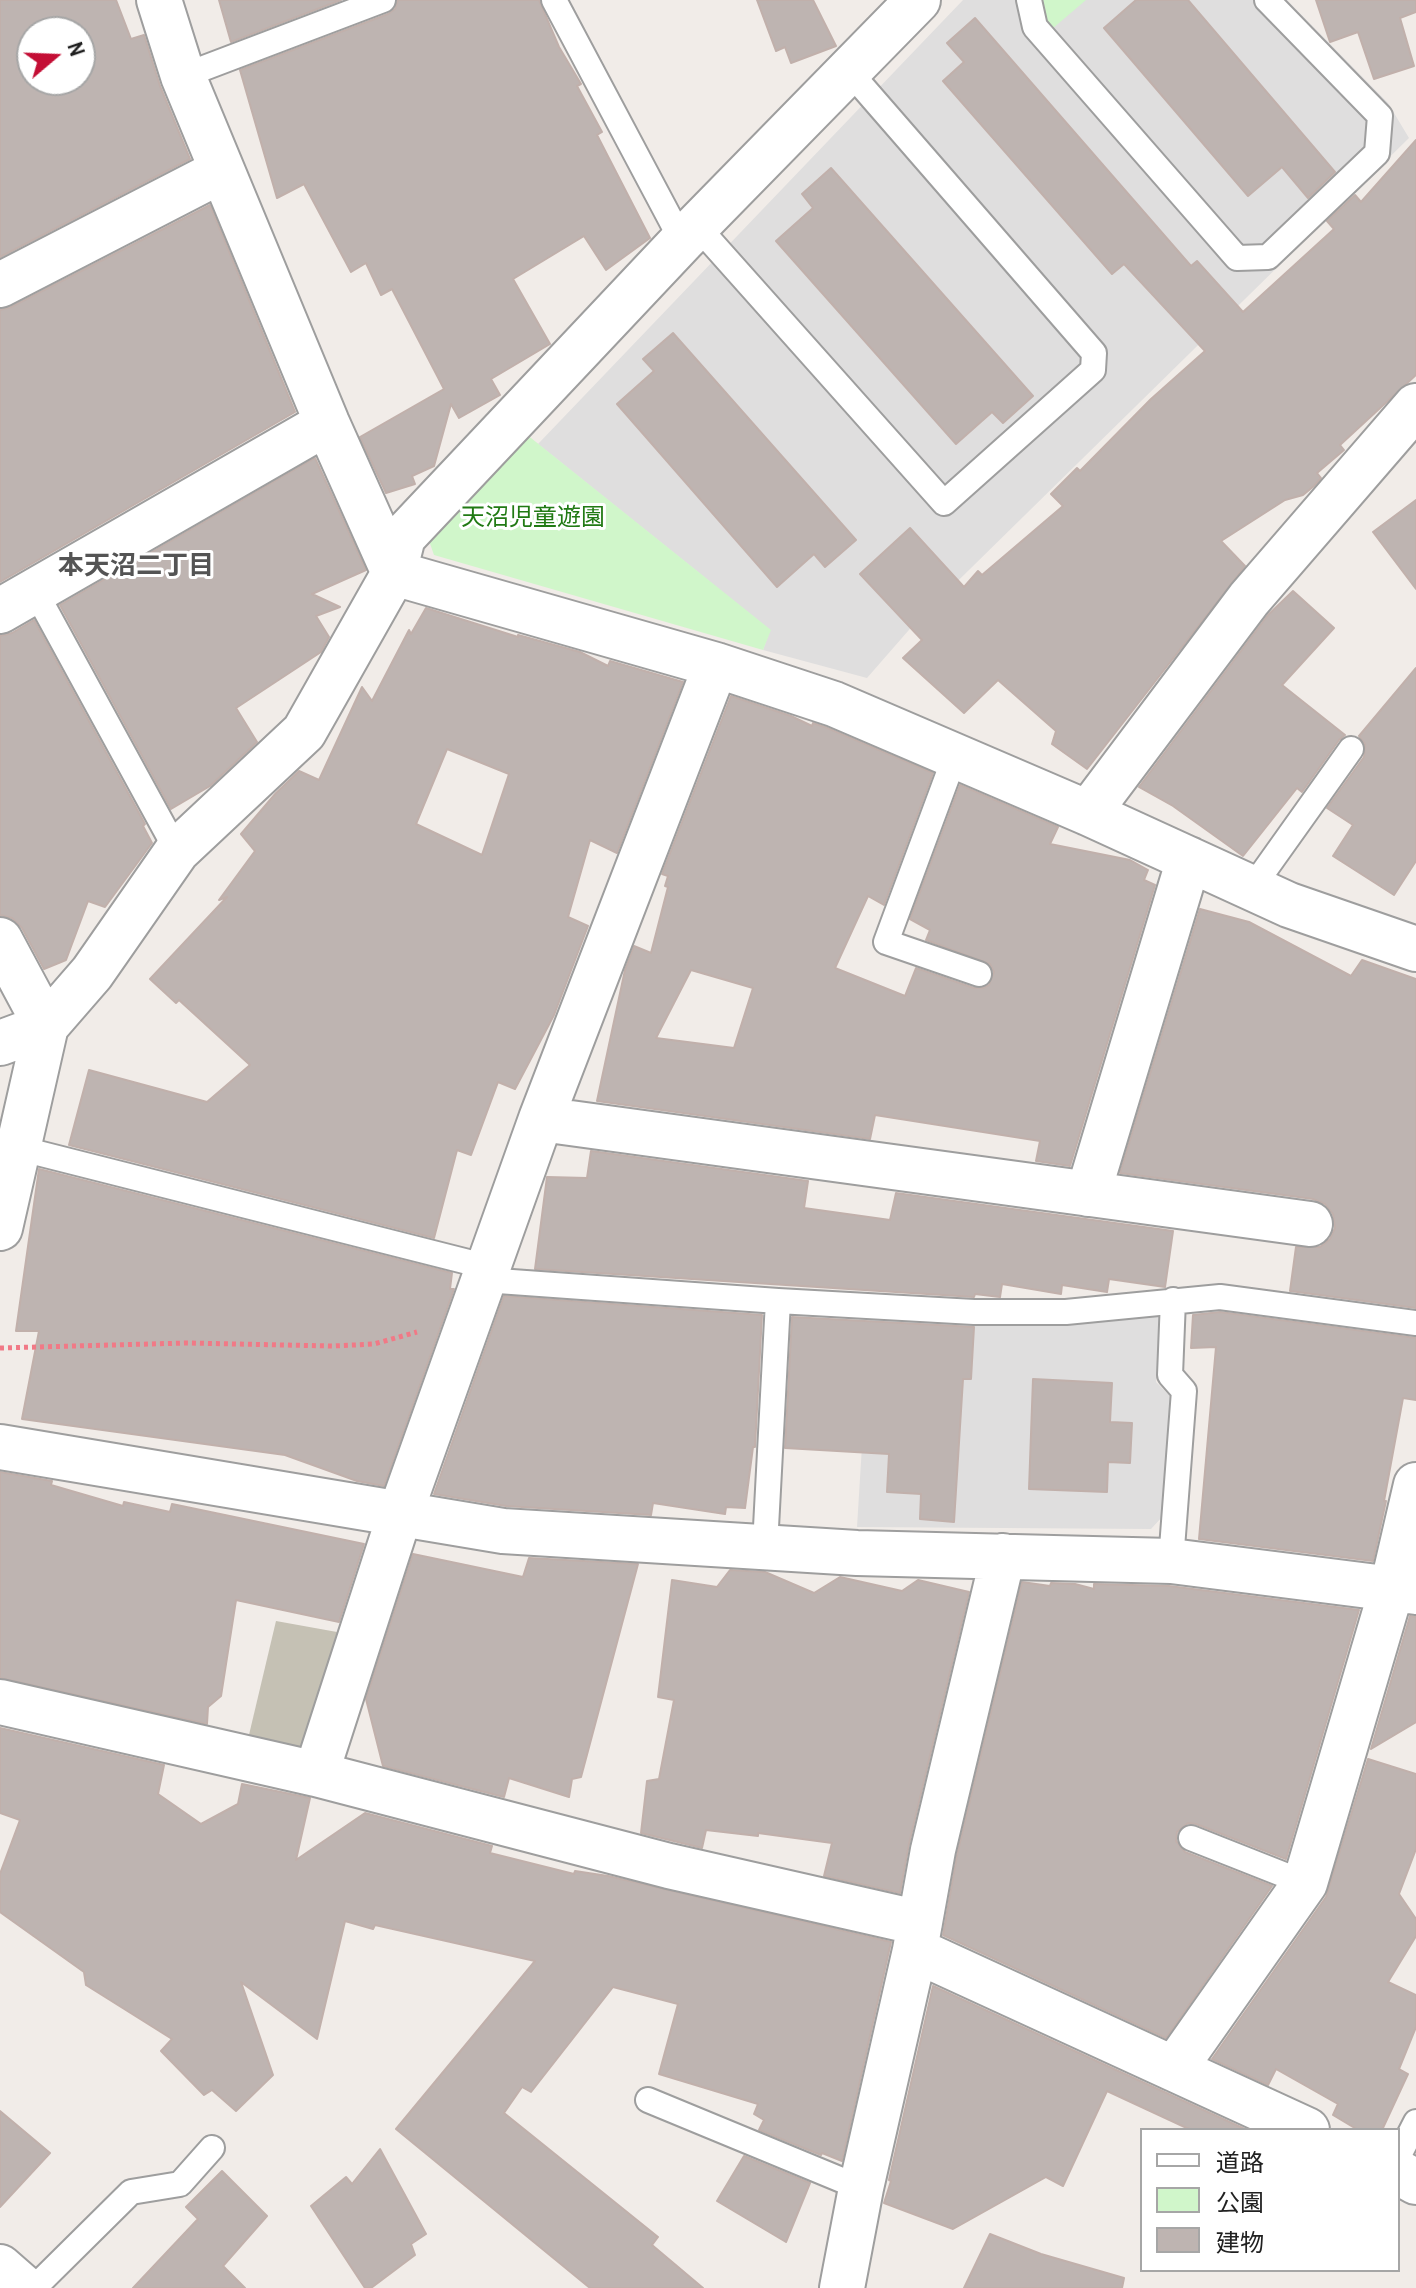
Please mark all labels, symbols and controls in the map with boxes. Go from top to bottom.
north arrow [16,16,96,96]
text: N [60,38,93,60]
park label: 天沼児童遊園 [461,505,605,533]
district label: 本天沼二丁目 [58,551,214,583]
legend [1140,2128,1400,2272]
text: 道路 [1216,2146,1264,2178]
text: 公園 [1216,2186,1264,2218]
text: 建物 [1216,2226,1264,2258]

